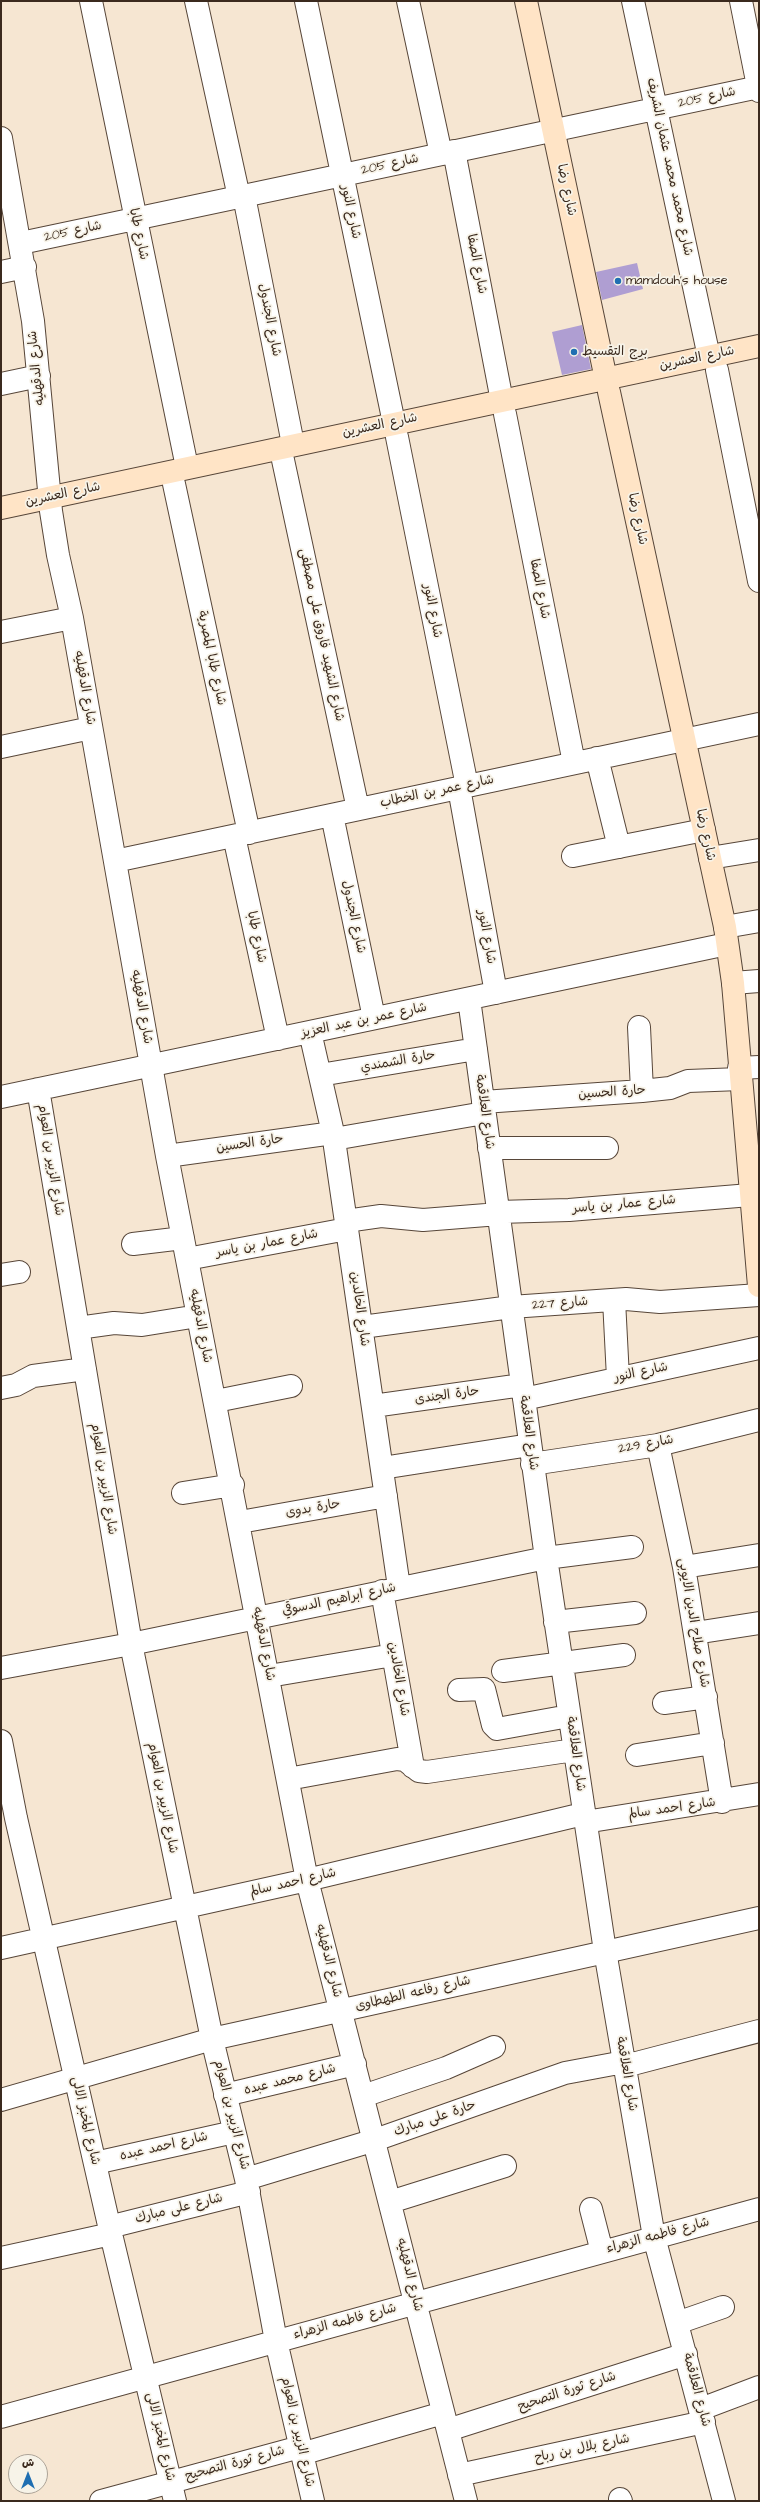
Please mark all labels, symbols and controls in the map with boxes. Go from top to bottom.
street label: شارع محمد محمد عثمان الشريف [643,77,695,257]
street label: شارع 205 [677,84,737,112]
street label: شارع 205 [360,151,420,179]
street label: شارع رضا [553,162,579,218]
street label: شارع النور [337,184,363,240]
street label: شارع طابا [125,207,151,261]
street label: شارع 205 [43,218,103,246]
street label: شارع الصفا [463,233,489,295]
place label: mamdouh's house [626,273,728,289]
marker: mamdouh's house [613,276,623,286]
street label: شارع الجندول [254,282,284,358]
street label: شارع الدقهليه [25,330,49,406]
street label: شارع العشرين [658,343,736,375]
place label: برج التقسيط [582,344,648,360]
marker: برج التقسيط [569,347,579,357]
street label: شارع العشرين [341,410,419,442]
street label: شارع العشرين [24,479,102,511]
street label: شارع رضا [624,491,650,547]
street label: شارع الشهيد فاروق على مصطفى [295,547,347,723]
street label: شارع الصفا [526,558,552,620]
street label: شارع النور [419,583,445,639]
street label: شارع طابا المصرية [193,609,229,707]
street label: شارع الدقهليه [70,650,98,726]
street label: شارع عمر بن الخطاب [379,772,495,812]
street label: شارع رضا [692,807,718,863]
street label: شارع الجندول [338,879,368,955]
street label: شارع النور [474,909,498,965]
street label: شارع طابا [243,910,269,964]
street label: شارع الدقهليه [127,969,155,1045]
street label: شارع عمر بن عبد العزيز [300,1000,428,1042]
street label: حارة الشمندي [359,1048,437,1076]
street label: شارع العلاقمة [471,1074,497,1150]
street label: حارة الحسين [578,1083,646,1103]
street label: شارع الزبير بن العوام [33,1103,67,1217]
street label: حارة الحسين [215,1132,285,1156]
street label: شارع عمار بن ياسر [572,1193,676,1217]
street label: شارع عمار بن ياسر [215,1226,319,1262]
street label: شارع الخالدين [346,1271,372,1347]
street label: شارع الدقهليه [185,1288,215,1364]
street label: شارع 227 [531,1294,589,1314]
street label: شارع النور [613,1360,669,1386]
street label: حارة الجندى [414,1384,480,1408]
street label: شارع العلاقمة [515,1395,541,1471]
street label: شارع الزبير بن العوام [86,1422,120,1536]
street label: شارع 229 [617,1432,675,1458]
street label: حارة بدوى [284,1497,342,1521]
street label: شارع صلاح الدين الايوبى [674,1557,712,1689]
street label: شارع ابراهيم الدسوقي [281,1580,397,1620]
street label: شارع الدقهليه [248,1606,278,1682]
street label: شارع الخالدين [384,1641,412,1717]
street label: شارع العلاقمة [562,1716,588,1792]
street label: شارع الزبير بن العوام [144,1741,180,1855]
street label: شارع احمد سالم [627,1795,717,1823]
street label: شارع احمد سالم [248,1865,338,1901]
street label: شارع الدقهليه [311,1923,345,1999]
street label: شارع رفاعه الطهطاوى [354,1973,472,2015]
street label: شارع العلاقمة [612,2035,640,2113]
street label: شارع الزبير بن العوام [210,2058,252,2172]
street label: شارع محمد عبده [243,2061,337,2099]
street label: شارع المخبز الالى [67,2075,103,2167]
street label: حارة على مبارك [392,2098,478,2140]
street label: شارع احمد عبده [118,2129,210,2165]
street label: شارع على مبارك [134,2191,224,2227]
street label: شارع فاطمه الزهراء [605,2215,711,2257]
street label: شارع الدقهليه [392,2237,426,2313]
street label: شارع فاطمه الزهراء [292,2301,398,2343]
street label: شارع العلاقمة [679,2352,713,2428]
street label: شارع ثورة التصحيح [516,2369,618,2415]
street label: شارع الزبير بن العوام [277,2375,317,2489]
street label: شارع المخبز الالى [142,2391,178,2483]
street label: شارع بلال بن رباح [533,2431,631,2467]
street label: شارع ثورة التصحيح [184,2443,286,2485]
north arrow [8,2454,48,2494]
text: ش [22,2455,34,2470]

